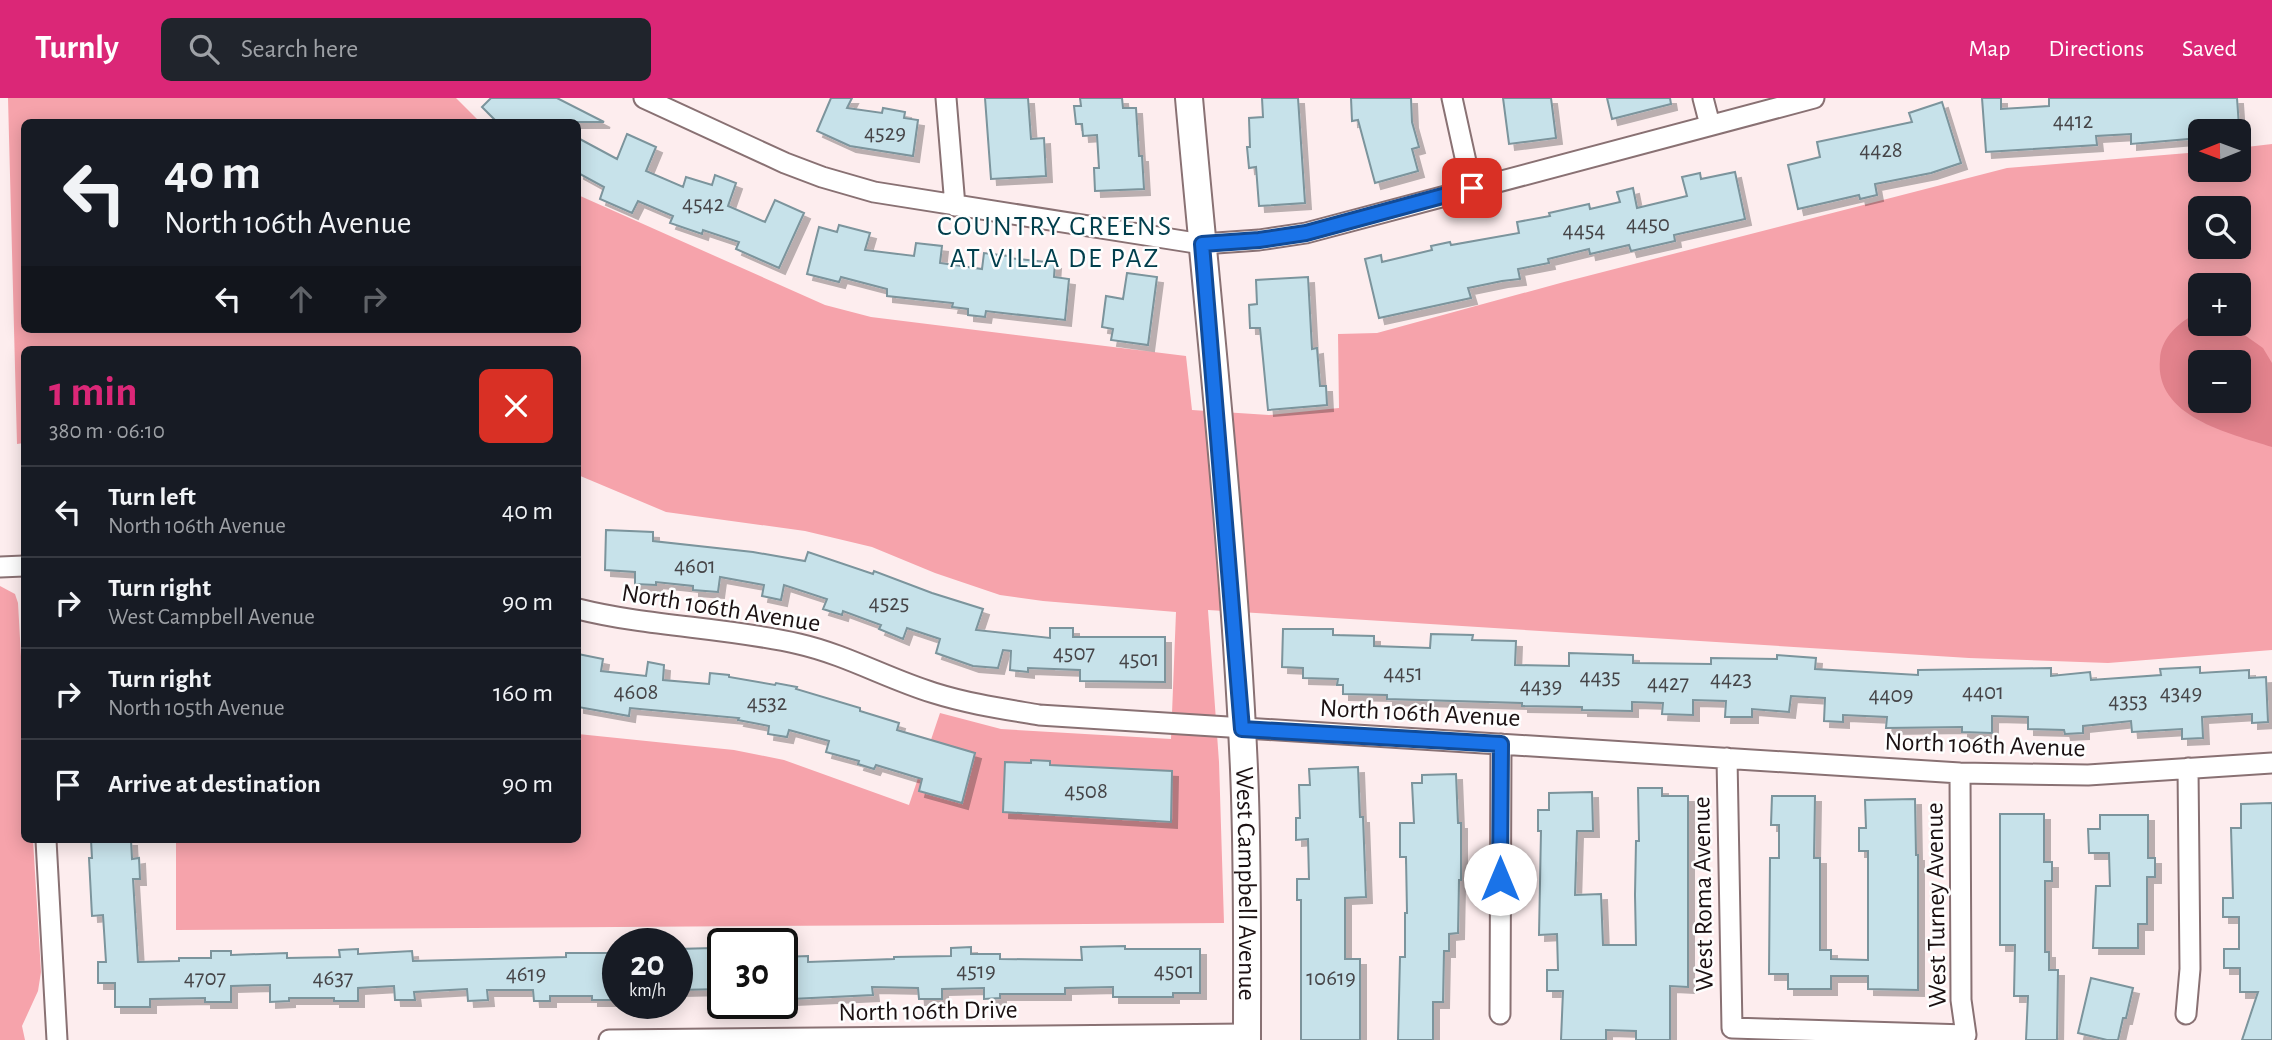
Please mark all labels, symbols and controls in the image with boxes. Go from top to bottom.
search box [161,18,651,81]
icon: search [185,30,223,68]
text: Turnly [35,32,119,65]
text: Search here [241,36,358,62]
text: Map [1968,37,2010,61]
text: Directions [2048,37,2144,61]
text: Saved [2182,37,2237,61]
house number: 4412 [2053,110,2093,133]
north arrow [2188,119,2250,182]
map controls [2188,119,2251,413]
house number: 4529 [864,122,906,145]
house number: 4428 [1859,139,1903,162]
icon: left [49,147,140,238]
text: 40 m [164,149,261,198]
pin [1442,158,1502,218]
icon: arrive [1453,169,1491,207]
house number: 4542 [682,193,724,216]
button: search [2188,196,2251,259]
text: North 106th Avenue [164,207,411,239]
district label: COUNTRY GREENS AT VILLA DE PAZ [937,213,1173,273]
house number: 4450 [1626,213,1670,236]
house number: 4454 [1563,219,1605,242]
button: + [2188,273,2251,336]
icon: left [209,280,247,318]
icon: ahead [282,280,320,318]
icon: right [355,280,393,318]
button: − [2188,350,2251,413]
button: close [479,369,553,443]
text: 1 min [49,371,138,413]
text: 380 m · 06:10 [49,420,165,443]
text: Turn left [108,484,196,510]
icon: left [49,493,87,531]
text: 40 m [502,498,553,524]
text: North 106th Avenue [108,515,286,538]
house number: 4601 [674,555,716,578]
text: Turn right [108,575,211,601]
street label: North 106th Avenue [620,579,822,637]
icon: right [49,584,87,622]
text: 90 m [502,589,553,615]
house number: 4525 [869,592,909,615]
text: West Campbell Avenue [108,606,315,629]
house number: 4507 [1053,642,1095,665]
house number: 4501 [1119,648,1159,671]
house number: 4451 [1383,662,1423,685]
text: Turn right [108,666,211,692]
house number: 4435 [1579,666,1621,689]
house number: 4423 [1710,668,1752,691]
house number: 4427 [1647,672,1689,695]
icon: right [49,675,87,713]
house number: 4439 [1520,675,1562,698]
text: 160 m [493,680,553,706]
house number: 4608 [614,681,658,704]
house number: 4401 [1962,681,2004,704]
house number: 4349 [2160,682,2202,705]
house number: 4409 [1868,684,1914,707]
house number: 4353 [2108,690,2148,713]
house number: 4532 [747,692,787,715]
street label: North 106th Avenue [1319,695,1521,731]
text: North 105th Avenue [108,697,285,720]
street label: North 106th Avenue [1884,728,2086,762]
icon: arrive [49,766,87,804]
street label: West Campbell Avenue [1231,766,1260,1001]
text: Arrive at destination [108,771,321,797]
text: 90 m [502,771,553,797]
house number: 4508 [1064,780,1108,803]
street label: West Roma Avenue [1688,796,1718,992]
street label: West Turney Avenue [1921,802,1951,1008]
position arrow [1463,842,1537,916]
speed limit sign: 30 [707,928,798,1019]
text: 20 [630,947,665,982]
house number: 4519 [956,960,996,983]
house number: 4501 [1154,960,1194,983]
house number: 4619 [506,963,546,986]
house number: 4707 [184,967,226,990]
house number: 4637 [313,967,353,990]
house number: 10619 [1306,967,1356,990]
text: km/h [629,982,666,1000]
street label: North 106th Drive [838,996,1018,1026]

